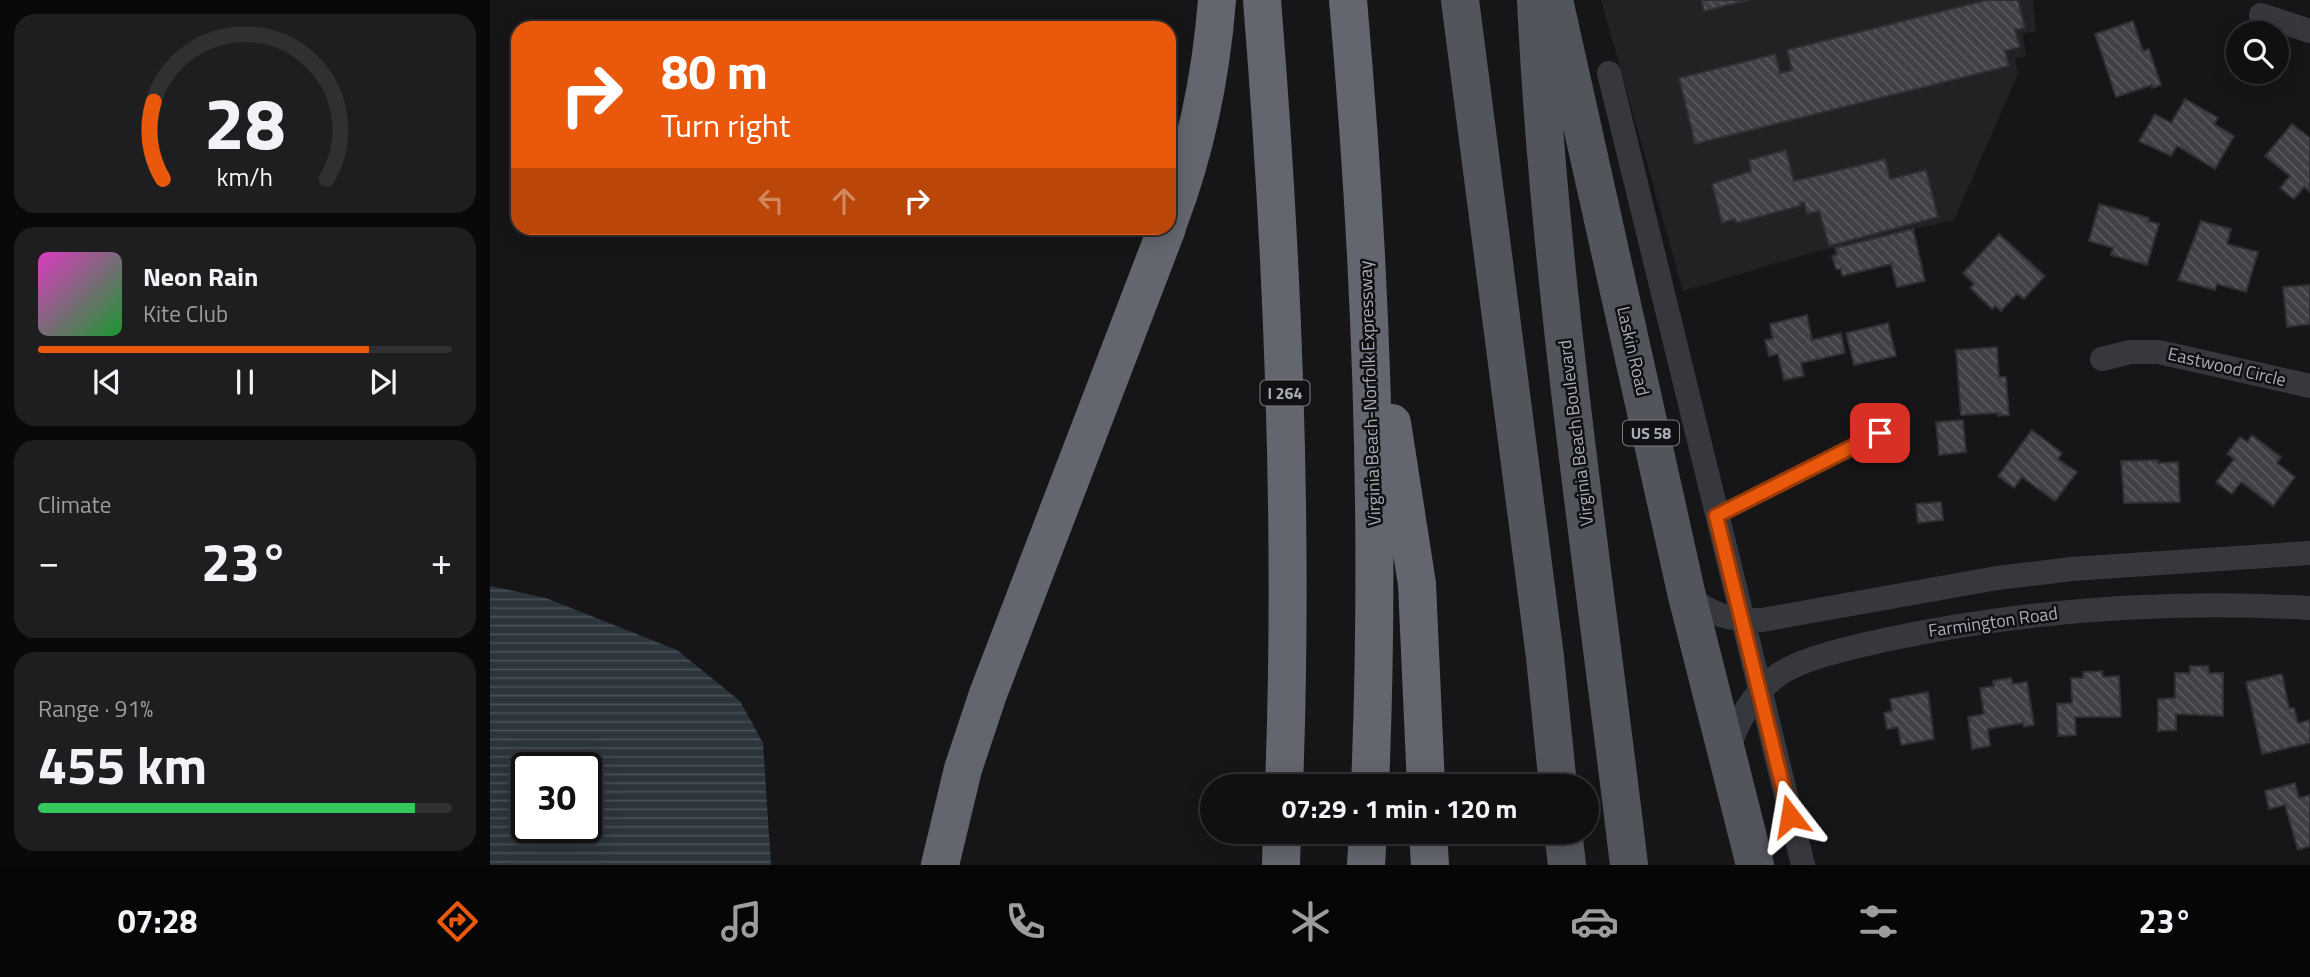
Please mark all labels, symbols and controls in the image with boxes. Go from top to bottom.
map controls [2226,21,2289,84]
button: search [2226,21,2289,84]
text: 80 m [661,33,768,108]
icon: right [546,49,637,140]
text: 28 [204,68,286,178]
text: Turn right [661,101,790,149]
text: km/h [217,158,273,196]
icon: left [752,182,790,220]
icon: ahead [825,182,863,220]
icon: right [898,182,936,220]
text: Neon Rain [143,257,258,296]
street label: Virginia Beach-Norfolk Expressway [1351,260,1388,526]
text: Kite Club [143,296,228,331]
street label: Laskin Road [1610,303,1657,398]
street label: Virginia Beach Boulevard [1551,338,1600,528]
street label: Eastwood Circle [2165,340,2289,393]
icon: previous [88,363,126,401]
icon: pause [226,363,264,401]
icon: next [364,363,402,401]
road number: I 264 [1260,380,1310,406]
pin [1850,403,1910,463]
icon: arrive [1861,414,1899,452]
road number: US 58 [1623,420,1679,446]
text: Climate [38,487,111,522]
text: 23° [201,522,289,601]
text: − [38,532,59,590]
text: + [431,532,452,590]
street label: Farmington Road [1926,599,2059,644]
text: Range · 91% [38,691,153,726]
text: 455 km [38,725,207,804]
speed limit sign: 30 [511,752,602,843]
position arrow [1753,779,1827,853]
text: 07:29 · 1 min · 120 m [1282,789,1517,828]
text: 07:28 [118,897,198,945]
icon: directions [433,897,482,946]
icon: music [717,897,766,946]
icon: phone [1001,897,1050,946]
icon: climate [1286,897,1335,946]
icon: car [1570,897,1619,946]
icon: filters [1854,897,1903,946]
text: 23° [2138,897,2192,945]

